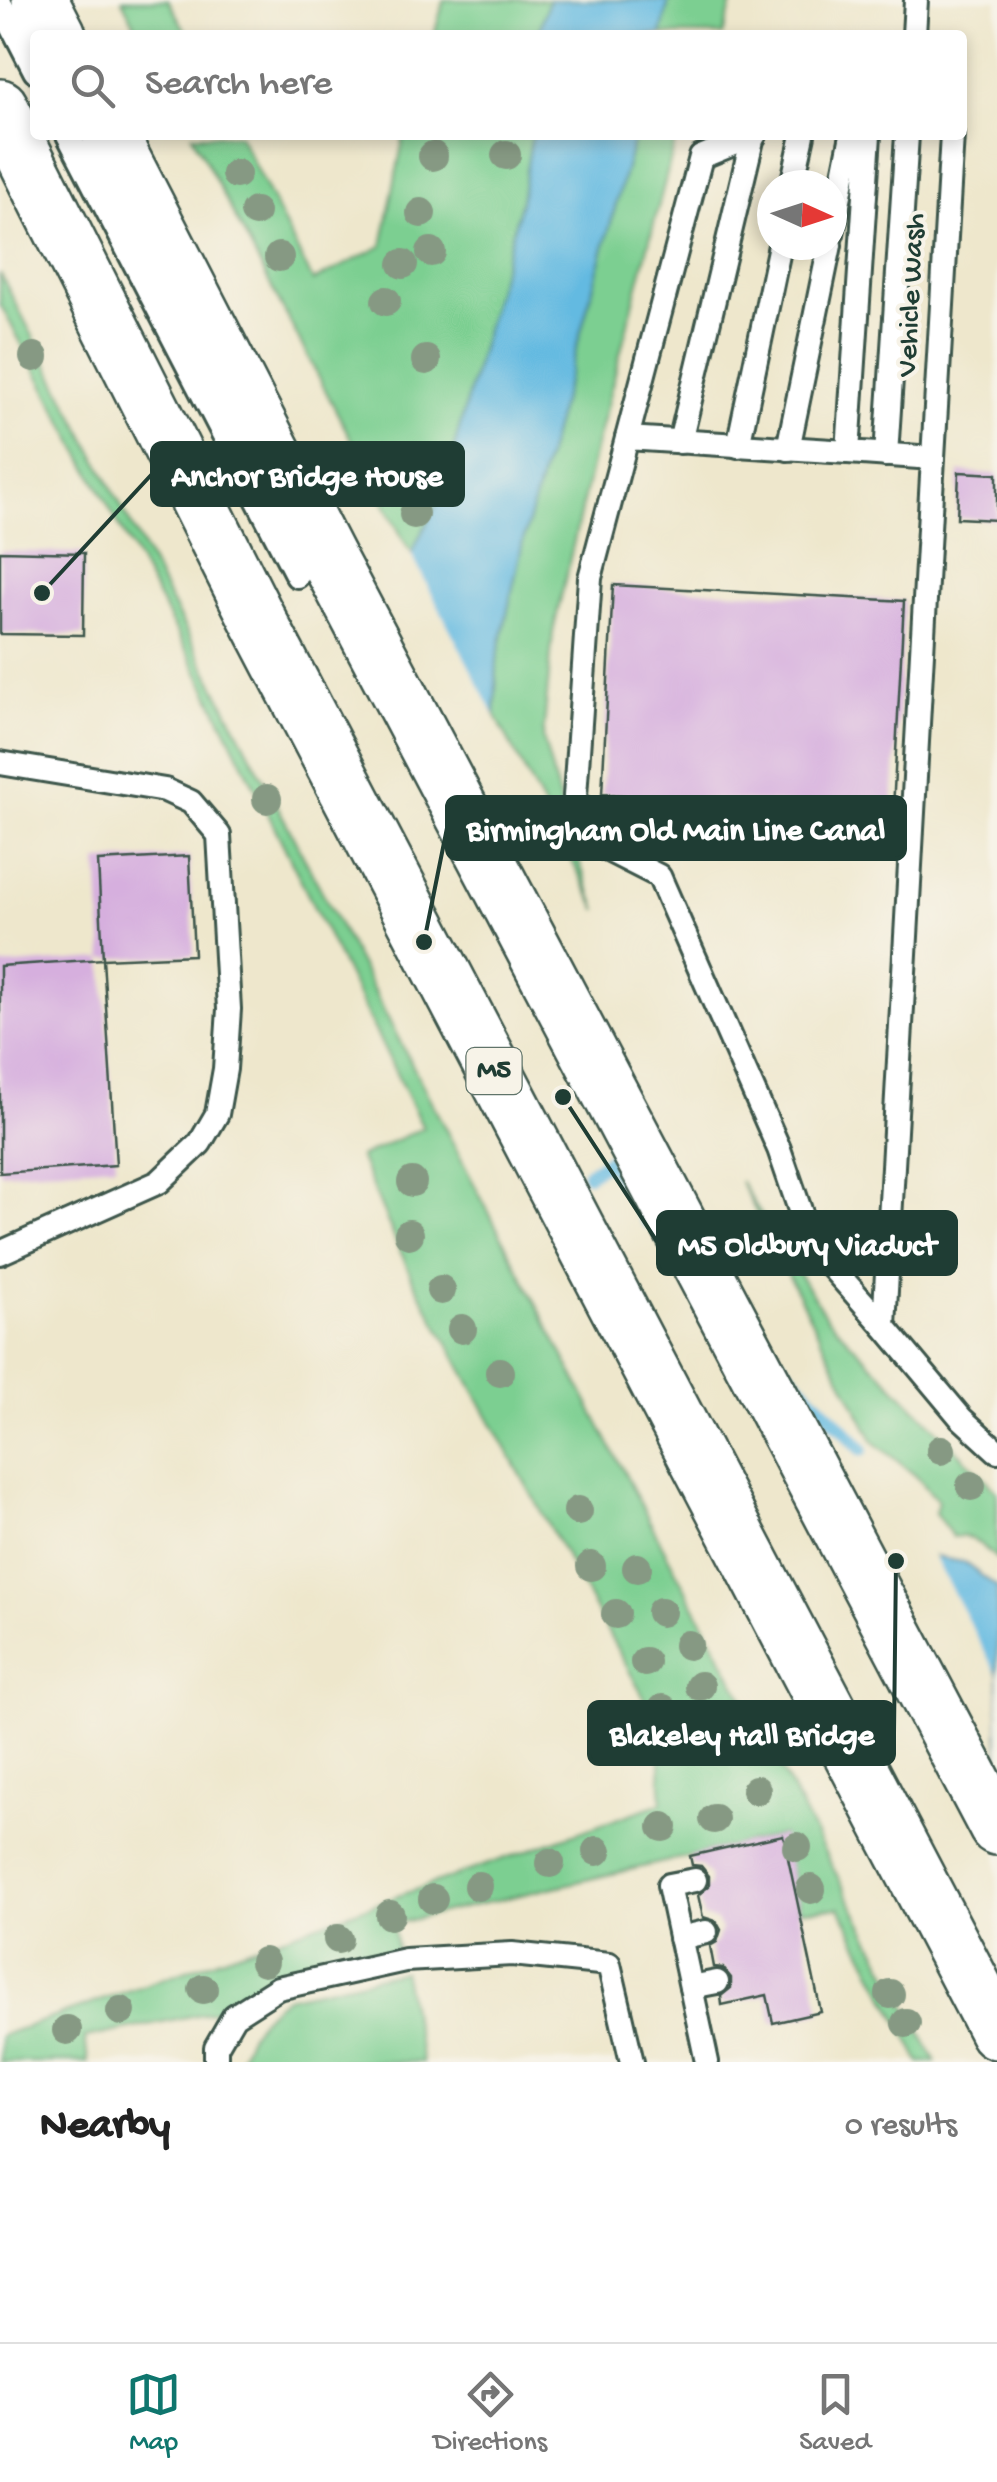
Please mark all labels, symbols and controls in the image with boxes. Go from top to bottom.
search box [30,30,967,140]
icon: search [65,58,120,113]
text: Search here [145,63,332,107]
north arrow [757,170,847,260]
street label: Vehicle Wash [891,212,935,379]
callout: Anchor Bridge House [152,443,463,505]
text: Anchor Bridge House [170,460,444,498]
callout: Birmingham Old Main Line Canal [447,797,905,859]
text: Birmingham Old Main Line Canal [466,814,885,852]
road number: M5 [466,1048,522,1094]
callout: M5 Oldbury Viaduct [658,1212,956,1274]
text: M5 Oldbury Viaduct [678,1229,939,1267]
callout: Blakeley Hall Bridge [589,1702,894,1764]
text: Blakeley Hall Bridge [609,1719,876,1757]
text: Nearby [40,2103,170,2152]
text: 0 results [845,2108,957,2146]
tab: Map [126,2367,181,2460]
tab: Directions [433,2367,547,2460]
tab: Saved [799,2367,871,2460]

